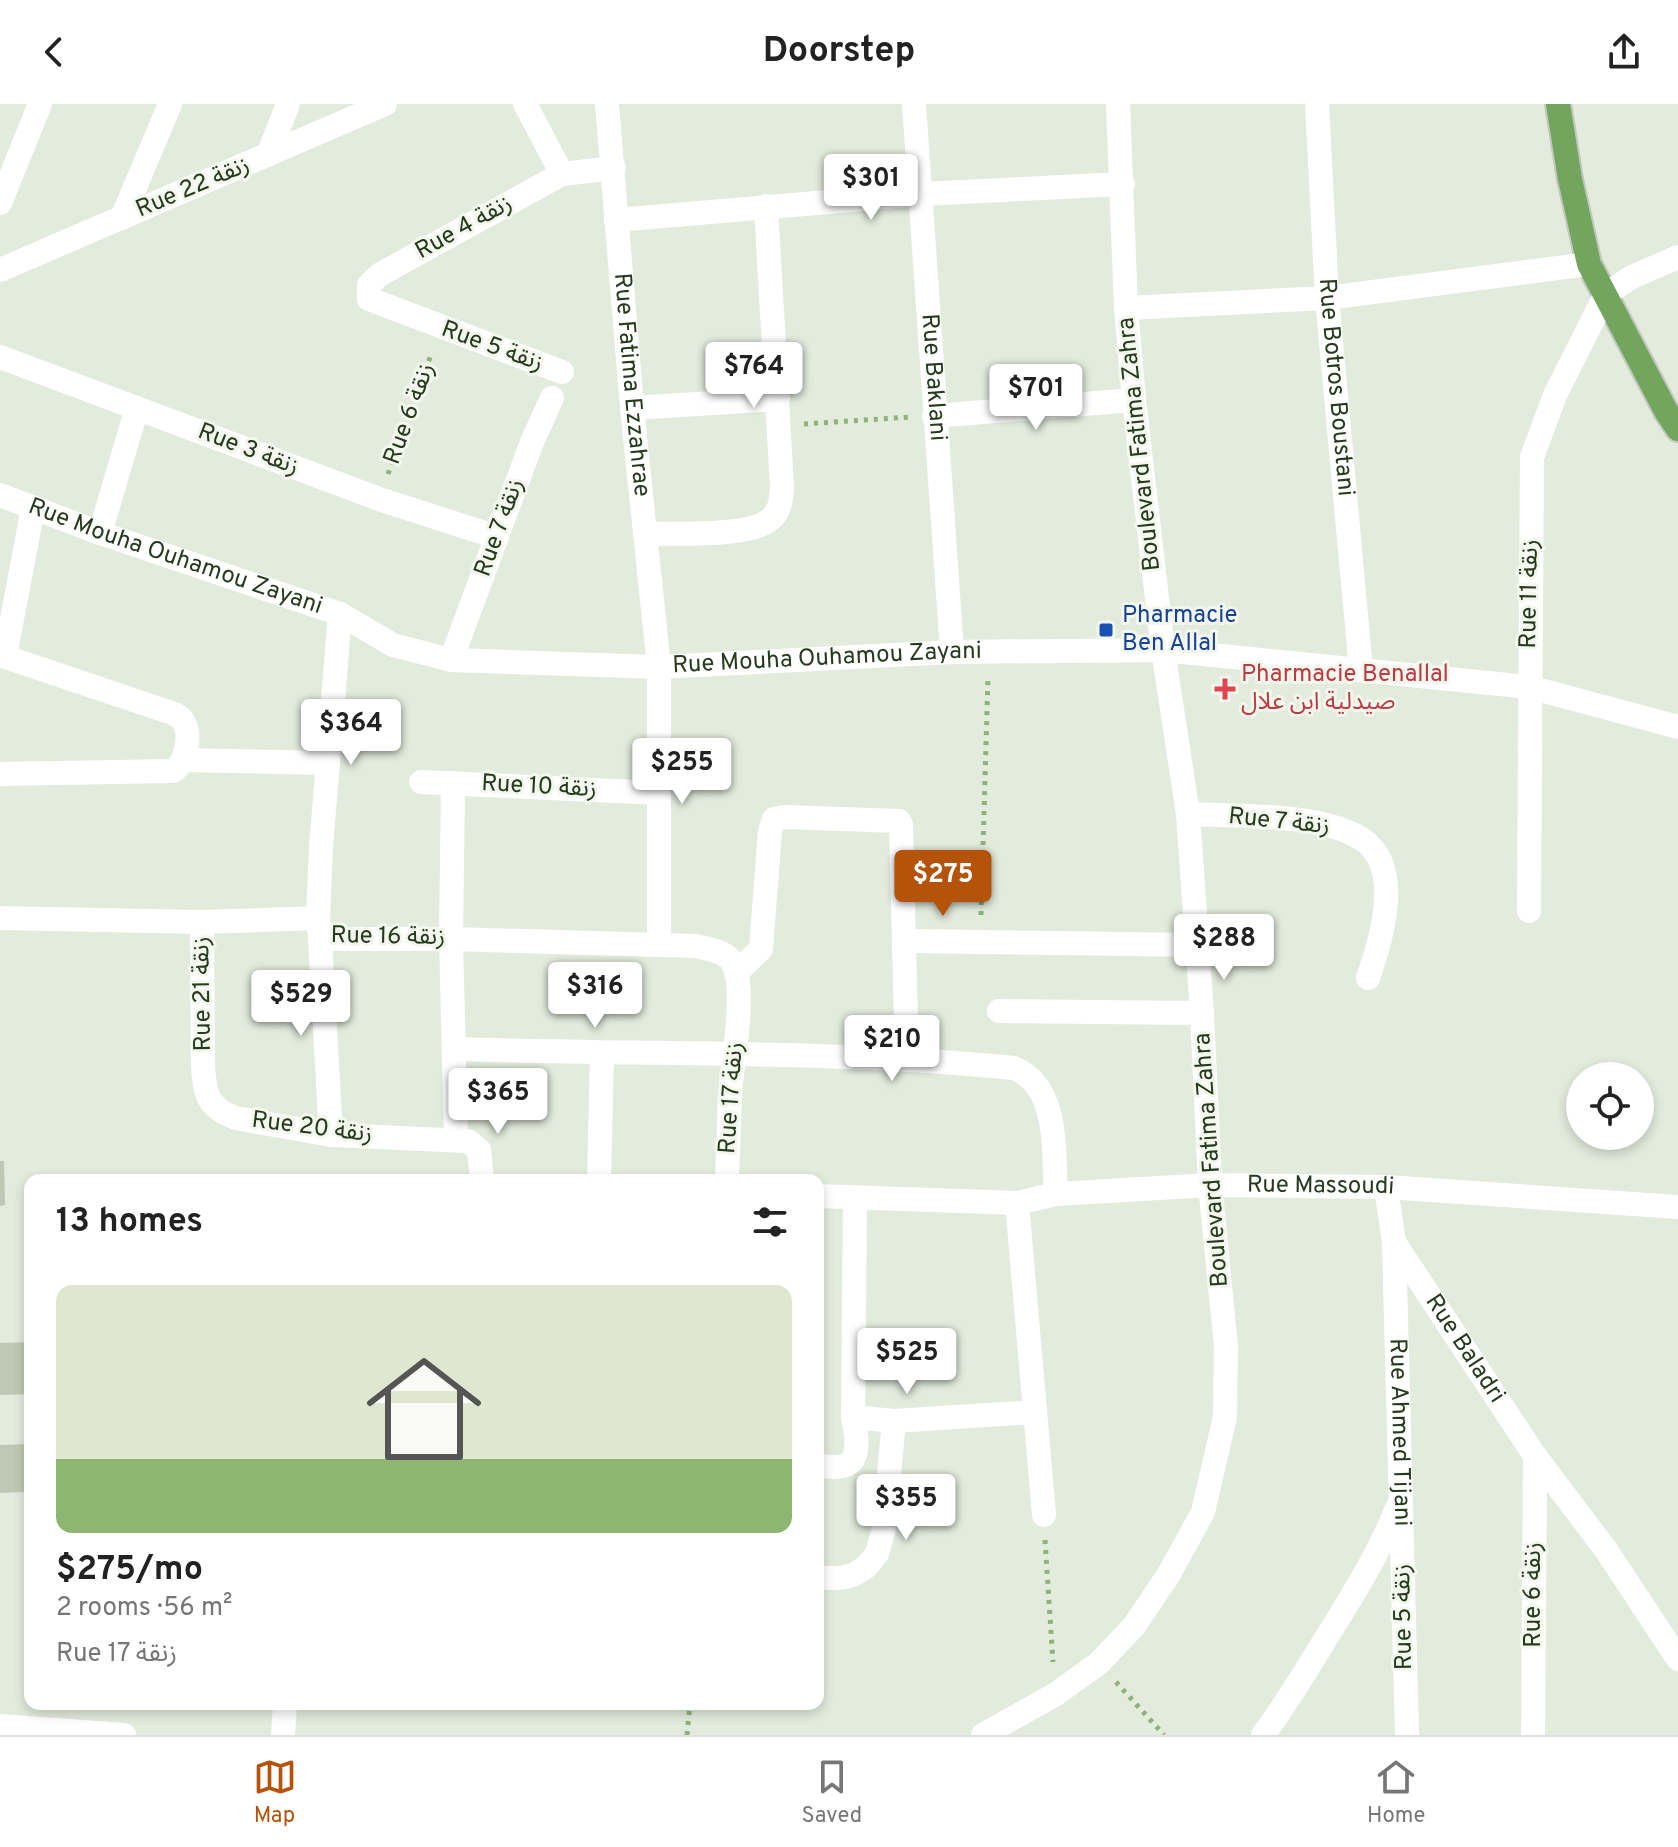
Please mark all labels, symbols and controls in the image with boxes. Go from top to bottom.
text: Doorstep [763,29,915,75]
icon: back [32,30,76,74]
icon: share [1602,30,1646,74]
street label: Rue 22 زنقة [132,151,254,225]
pin: $301 [824,154,918,222]
text: $301 [842,163,900,196]
street label: Rue 4 زنقة [410,189,518,267]
street label: Rue Fatima Ezzahrae [606,272,656,498]
street label: Rue Botros Boustani [1311,278,1360,498]
street label: Rue Baklani [914,313,952,442]
street label: Rue 5 زنقة [437,315,547,379]
street label: Boulevard Fatima Zahra [1112,316,1168,572]
pin: $764 [707,342,801,410]
text: $764 [723,351,785,384]
street label: Rue 6 زنقة [378,359,442,469]
pin: $701 [989,364,1083,432]
text: $701 [1007,373,1065,406]
street label: Rue 3 زنقة [193,417,303,483]
street label: Rue 7 زنقة [468,475,532,581]
street label: Rue Mouha Ouhamou Zayani [24,492,326,622]
street label: Rue 11 زنقة [1514,539,1546,649]
place label: Pharmacie Ben Allal [1122,601,1237,659]
marker: Pharmacie Ben Allal [1097,621,1115,639]
street label: Rue Mouha Ouhamou Zayani [672,637,982,681]
place label: Pharmacie Benallal صيدلية ابن علال [1241,660,1449,718]
marker: Pharmacie Benallal صيدلية ابن علال [1216,680,1234,698]
pin: $364 [304,699,398,767]
text: $364 [319,708,383,741]
pin: $255 [635,738,729,806]
text: $255 [650,747,714,780]
street label: Rue 10 زنقة [480,769,598,805]
street label: Rue 7 زنقة [1227,802,1331,842]
pin: $275 [896,850,990,918]
text: $275 [912,859,974,892]
pin: $288 [1177,914,1271,982]
street label: Rue 16 زنقة [330,921,446,953]
text: $288 [1192,923,1256,956]
street label: Rue 21 زنقة [187,936,219,1052]
pin: $316 [548,962,642,1030]
pin: $529 [254,970,348,1038]
text: $316 [566,971,624,1004]
text: $529 [269,979,333,1012]
pin: $210 [845,1015,939,1083]
text: $210 [862,1024,922,1057]
street label: Boulevard Fatima Zahra [1188,1032,1236,1288]
street label: Rue 17 زنقة [713,1041,751,1155]
map controls [1566,1062,1654,1150]
button: locate [1566,1062,1654,1150]
pin: $365 [451,1068,545,1136]
text: $365 [466,1077,530,1110]
street label: Rue 20 زنقة [250,1106,374,1150]
street label: Rue Massoudi [1247,1170,1395,1203]
icon: filters [748,1200,792,1244]
text: 13 homes [56,1201,203,1244]
street label: Rue Baladri [1418,1289,1511,1409]
pin: $525 [860,1328,954,1396]
icon: home [352,1337,496,1481]
text: $525 [875,1337,939,1370]
street label: Rue Ahmed Tijani [1382,1338,1416,1527]
pin: $355 [859,1474,953,1542]
text: $355 [874,1483,938,1516]
street label: Rue 6 زنقة [1519,1542,1549,1648]
text: $275/mo [56,1549,203,1592]
street label: Rue 5 زنقة [1388,1564,1420,1670]
text: 2 rooms · 56 m² [56,1592,232,1625]
text: Rue 17 زنقة [56,1638,177,1671]
tab: Map [253,1755,297,1830]
tab: Saved [802,1755,862,1830]
tab: Home [1367,1755,1425,1830]

